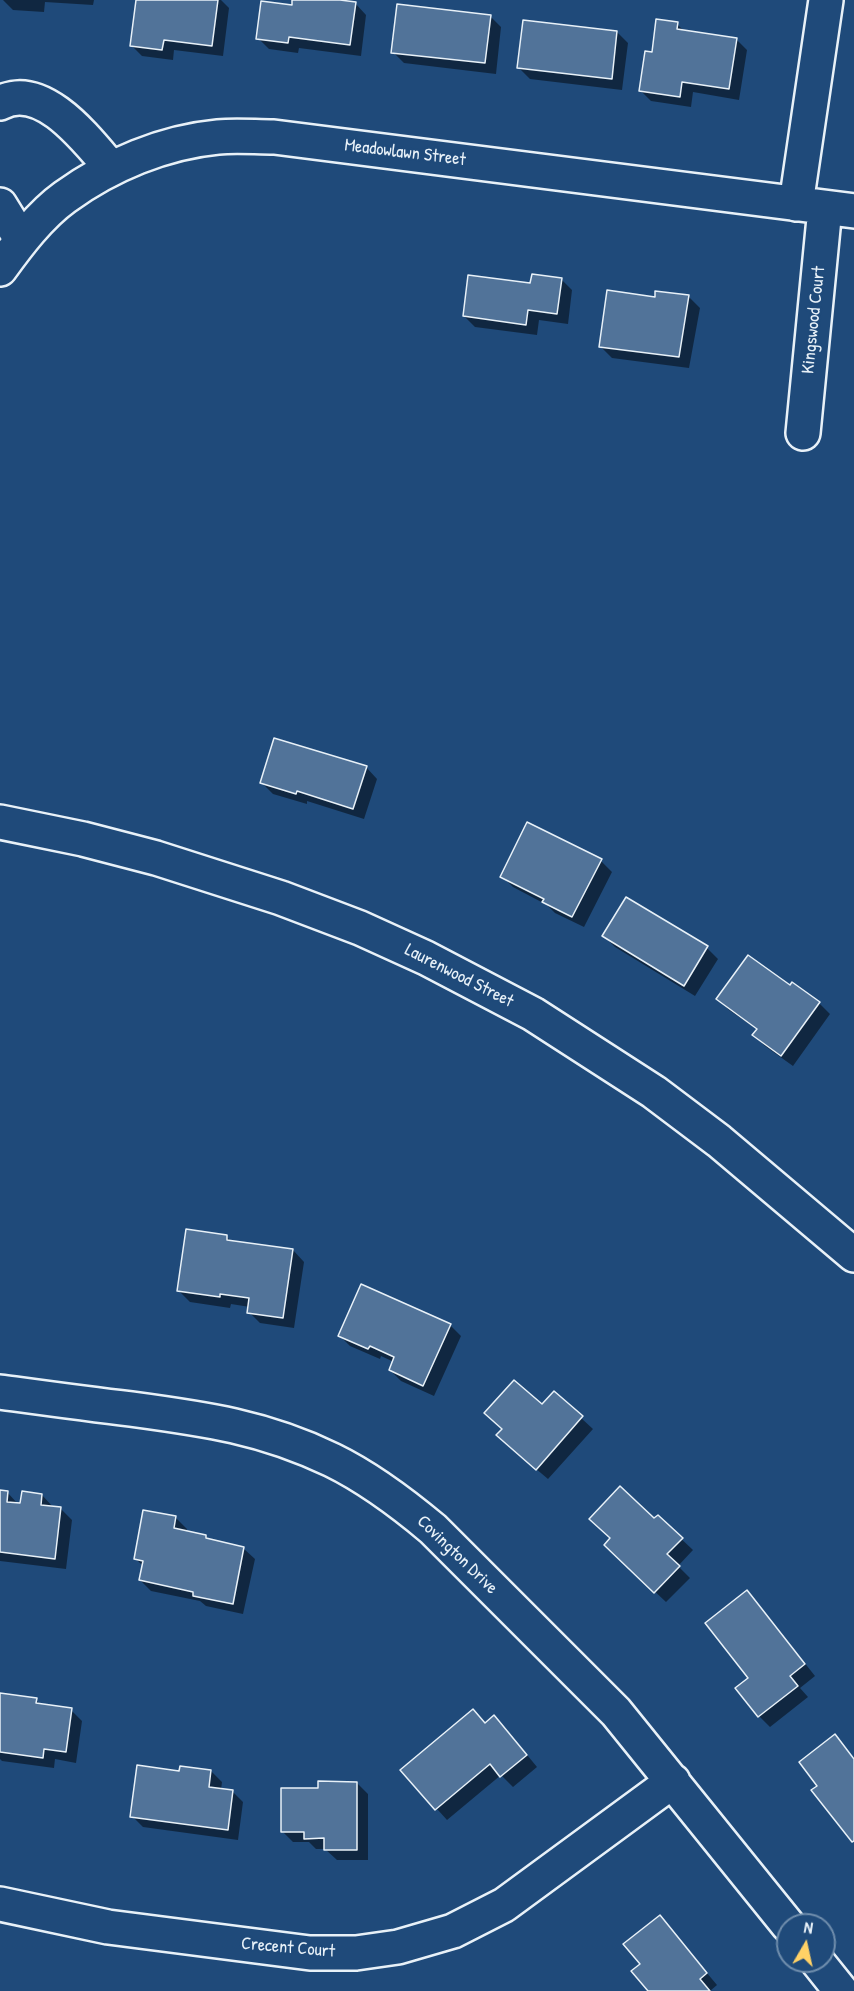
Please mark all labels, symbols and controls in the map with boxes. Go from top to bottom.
street label: Meadowlawn Street [343,135,467,171]
street label: Kingswood Court [798,265,830,375]
street label: Laurenwood Street [401,939,517,1013]
street label: Covington Drive [412,1511,502,1599]
north arrow [776,1913,836,1973]
text: N [803,1916,814,1939]
street label: Crecent Court [240,1933,336,1963]

